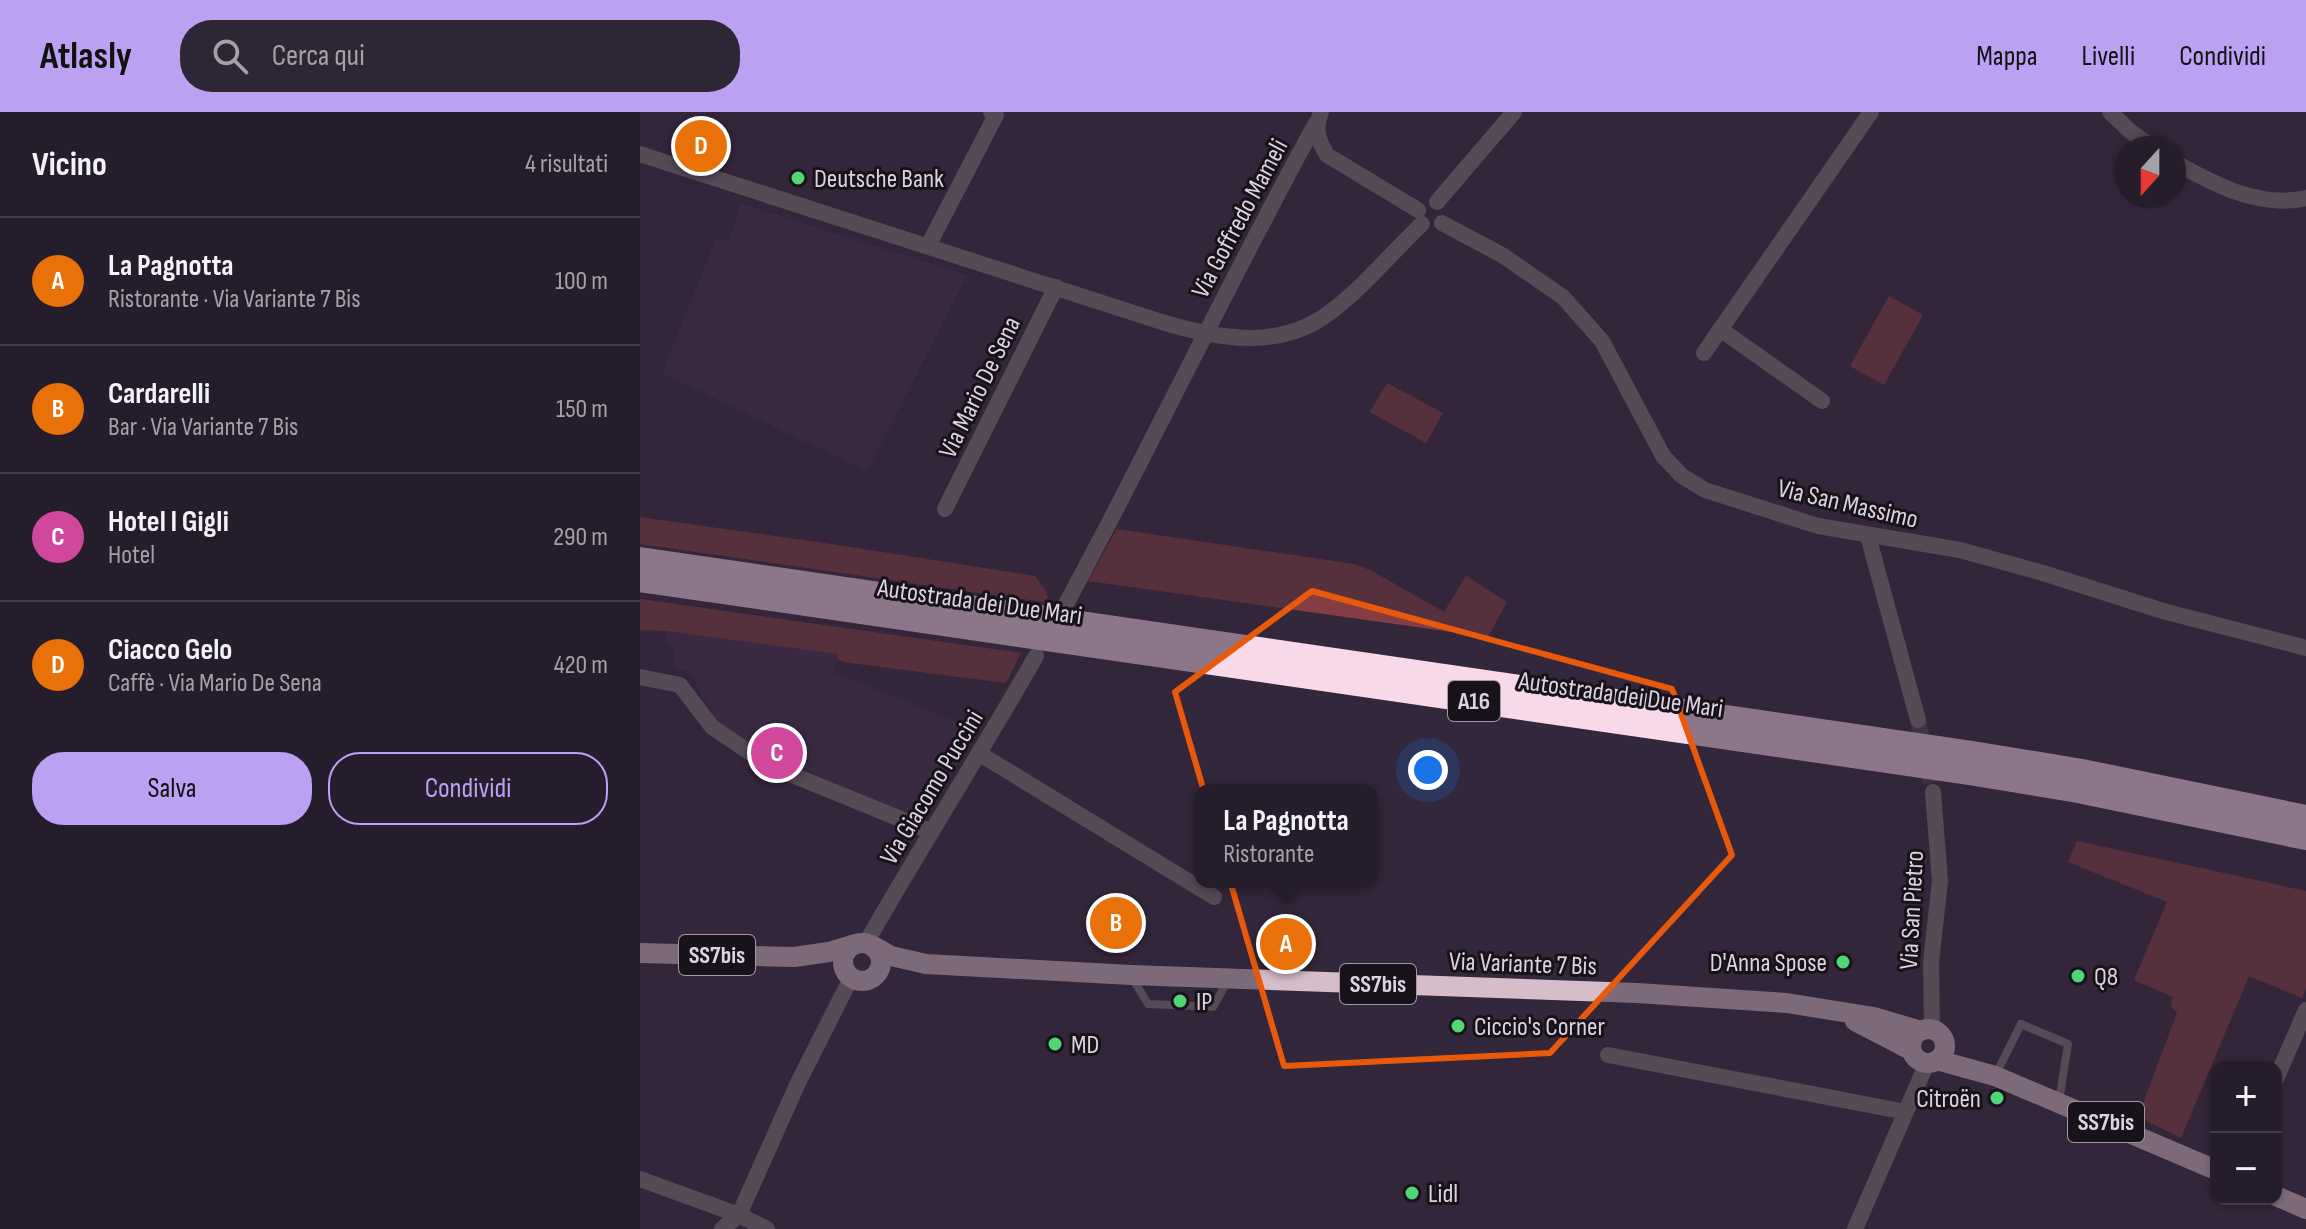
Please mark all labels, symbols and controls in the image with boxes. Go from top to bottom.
search box [180,20,740,92]
text: Atlasly [40,34,132,79]
icon: search [208,34,252,78]
text: Cerca qui [272,38,365,74]
text: Mappa [1976,40,2038,73]
text: Livelli [2082,40,2135,73]
text: Condividi [2179,40,2266,73]
pin: D [675,116,727,176]
street label: Via Goffredo Mameli [1185,134,1295,303]
north arrow [2114,136,2186,208]
text: Vicino [32,144,107,185]
text: 4 risultati [525,149,608,180]
place label: Deutsche Bank [814,164,944,195]
marker: Deutsche Bank [789,169,807,187]
text: La Pagnotta [108,248,234,284]
text: A [52,266,64,297]
text: 100 m [555,266,608,297]
text: Ristorante · Via Variante 7 Bis [108,284,360,315]
street label: Via Mario De Sena [933,312,1028,463]
text: Cardarelli [108,376,210,412]
text: B [52,394,64,425]
text: 150 m [556,394,608,425]
text: Bar · Via Variante 7 Bis [108,412,298,443]
street label: Via San Massimo [1774,473,1921,536]
text: Hotel I Gigli [108,504,229,540]
text: C [51,522,65,553]
text: 290 m [553,522,608,553]
text: Hotel [108,540,155,571]
street label: Autostrada dei Due Mari [875,573,1084,632]
text: Ciacco Gelo [108,632,232,668]
text: D [51,650,65,681]
text: 420 m [554,650,608,681]
street label: Autostrada dei Due Mari [1516,666,1725,725]
text: Caffè · Via Mario De Sena [108,668,322,699]
road number: A16 [1448,681,1500,721]
street label: Via Giacomo Puccini [874,705,991,871]
pin: C [751,723,803,783]
your location [1408,750,1448,790]
button: Salva [32,752,312,825]
button: Condividi [328,752,608,825]
popup [1194,784,1378,888]
text: La Pagnotta [1223,803,1349,839]
text: Ristorante [1223,839,1314,870]
street label: Via San Pietro [1894,850,1931,970]
pin: B [1090,893,1142,953]
pin: A [1260,914,1312,974]
road number: SS7bis [679,935,755,975]
street label: Via Variante 7 Bis [1449,946,1597,983]
place label: D'Anna Spose [1710,948,1827,979]
marker: D'Anna Spose [1834,953,1852,971]
place label: Q8 [2094,962,2118,993]
road number: SS7bis [1340,964,1416,1004]
marker: Q8 [2069,967,2087,985]
place label: IP [1196,987,1212,1018]
marker: IP [1171,992,1189,1010]
place label: Ciccio's Corner [1474,1012,1606,1043]
marker: Ciccio's Corner [1449,1017,1467,1035]
place label: MD [1071,1030,1099,1061]
marker: MD [1046,1035,1064,1053]
map controls [2210,1061,2282,1205]
button: + [2210,1061,2282,1133]
place label: Citroën [1916,1084,1981,1115]
marker: Citroën [1988,1089,2006,1107]
road number: SS7bis [2068,1102,2144,1142]
button: − [2210,1133,2282,1205]
place label: Lidl [1428,1179,1458,1210]
marker: Lidl [1403,1184,1421,1202]

